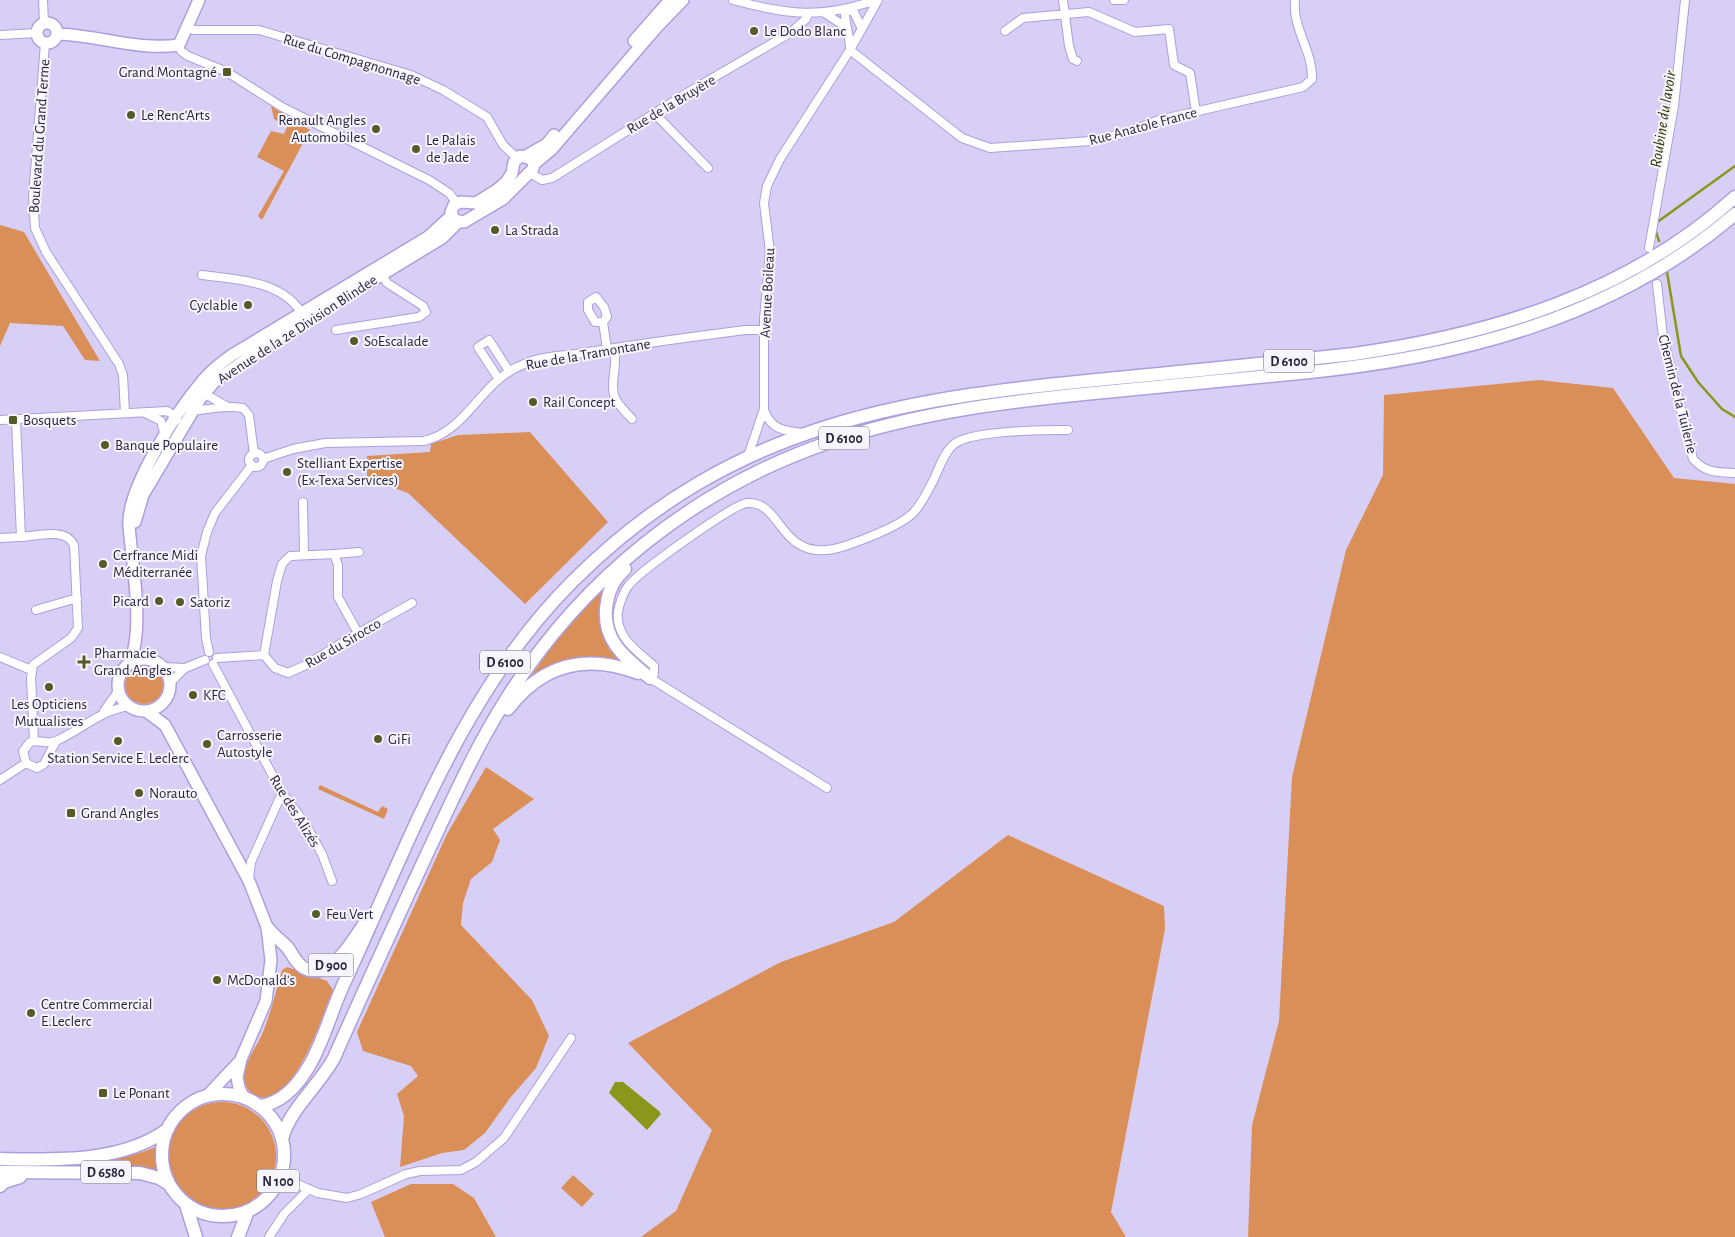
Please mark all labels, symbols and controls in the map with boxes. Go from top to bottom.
place label: Le Dodo Blanc [764,24,846,39]
marker: Le Dodo Blanc [748,25,760,37]
street label: Rue du Compagnonnage [281,31,422,88]
street label: Boulevard du Grand Terme [27,58,52,214]
place label: Grand Montagné [119,65,217,80]
marker: Grand Montagné [221,66,233,78]
water label: Roubine du lavoir [1647,69,1679,169]
street label: Rue de la Bruyère [624,72,718,137]
street label: Rue Anatole France [1088,105,1199,148]
place label: Le Renc'Arts [141,108,210,123]
marker: Le Renc'Arts [125,109,137,121]
place label: Renault Angles Automobiles [278,113,366,145]
marker: Renault Angles Automobiles [370,123,382,135]
place label: Le Palais de Jade [426,133,476,165]
marker: Le Palais de Jade [410,143,422,155]
place label: La Strada [505,223,559,238]
marker: La Strada [489,224,501,236]
street label: Avenue Boileau [758,247,777,339]
street label: Avenue de la 2e Division Blindee [215,272,380,387]
place label: Cyclable [189,298,238,313]
marker: Cyclable [242,299,254,311]
street label: Chemin de la Tuilerie [1655,333,1700,455]
place label: SoEscalade [364,334,429,349]
marker: SoEscalade [348,335,360,347]
street label: Rue de la Tramontane [525,336,652,373]
road number: D 6100 [1264,350,1314,372]
place label: Rail Concept [543,395,616,410]
marker: Rail Concept [527,396,539,408]
place label: Bosquets [23,413,76,428]
marker: Bosquets [7,414,19,426]
road number: D 6100 [819,426,869,449]
place label: Banque Populaire [115,438,218,453]
marker: Banque Populaire [99,439,111,451]
place label: Stelliant Expertise (Ex-Texa Services) [297,456,403,488]
marker: Stelliant Expertise (Ex-Texa Services) [281,466,293,478]
place label: Cerfrance Midi Méditerranée [113,548,198,580]
marker: Cerfrance Midi Méditerranée [97,558,109,570]
place label: Picard [113,594,149,609]
marker: Picard [153,595,165,607]
place label: Satoriz [190,595,230,610]
marker: Satoriz [174,596,186,608]
street label: Rue du Sirocco [303,616,384,671]
place label: Pharmacie Grand Angles [94,646,172,678]
road number: D 6100 [480,650,530,674]
marker: Pharmacie Grand Angles [78,656,90,668]
marker: Les Opticiens Mutualistes [43,681,55,693]
place label: KFC [203,688,226,703]
marker: KFC [187,689,199,701]
place label: Les Opticiens Mutualistes [11,697,87,729]
place label: Carrosserie Autostyle [217,728,282,760]
place label: GiFi [388,732,411,747]
marker: GiFi [372,733,384,745]
marker: Station Service E. Leclerc [112,735,124,747]
marker: Carrosserie Autostyle [201,738,213,750]
place label: Station Service E. Leclerc [47,751,189,766]
street label: Rue des Alizés [266,772,323,850]
place label: Norauto [149,786,197,801]
marker: Norauto [133,787,145,799]
place label: Grand Angles [81,806,159,821]
marker: Grand Angles [65,807,77,819]
place label: Feu Vert [326,907,374,922]
marker: Feu Vert [310,908,322,920]
road number: D 900 [308,954,354,976]
place label: McDonald's [227,973,295,988]
marker: McDonald's [211,974,223,986]
place label: Centre Commercial E.Leclerc [41,997,153,1029]
marker: Centre Commercial E.Leclerc [25,1007,37,1019]
place label: Le Ponant [113,1086,170,1101]
marker: Le Ponant [97,1087,109,1099]
road number: D 6580 [81,1160,131,1184]
road number: N 100 [257,1170,299,1192]

